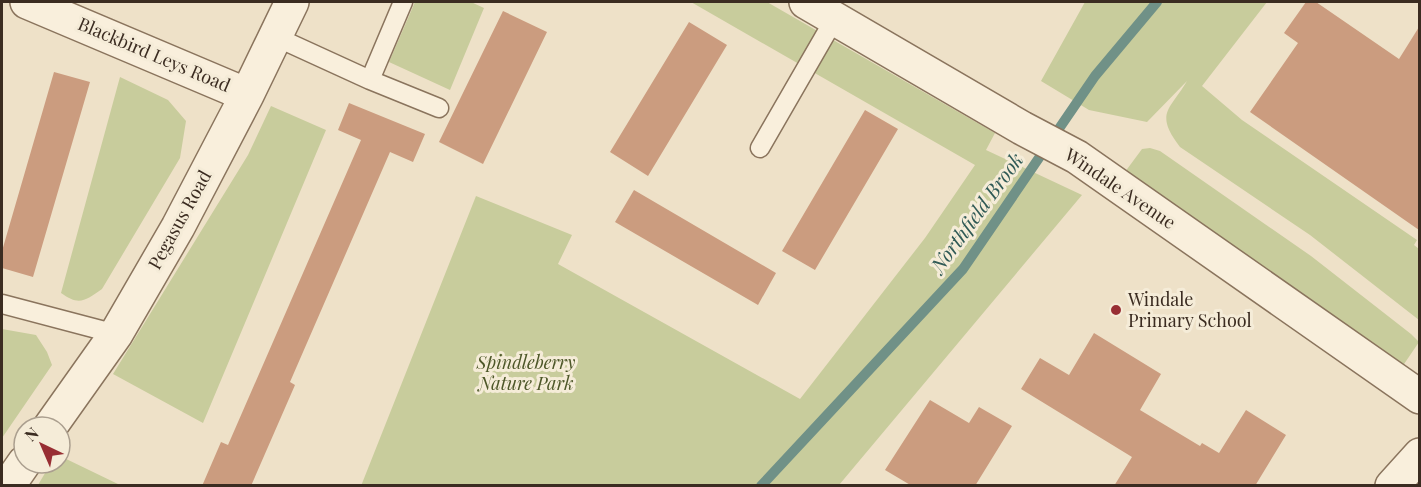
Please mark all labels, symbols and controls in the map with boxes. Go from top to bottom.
street label: Blackbird Leys Road [75,11,235,97]
street label: Windale Avenue [1060,142,1181,234]
water label: Northfield Brook [922,147,1028,279]
street label: Pegasus Road [142,165,216,273]
place label: Windale Primary School [1127,287,1252,332]
marker: Windale Primary School [1109,303,1123,317]
park label: Spindleberry Nature Park [476,350,576,395]
north arrow [12,415,72,475]
text: N [20,422,43,445]

